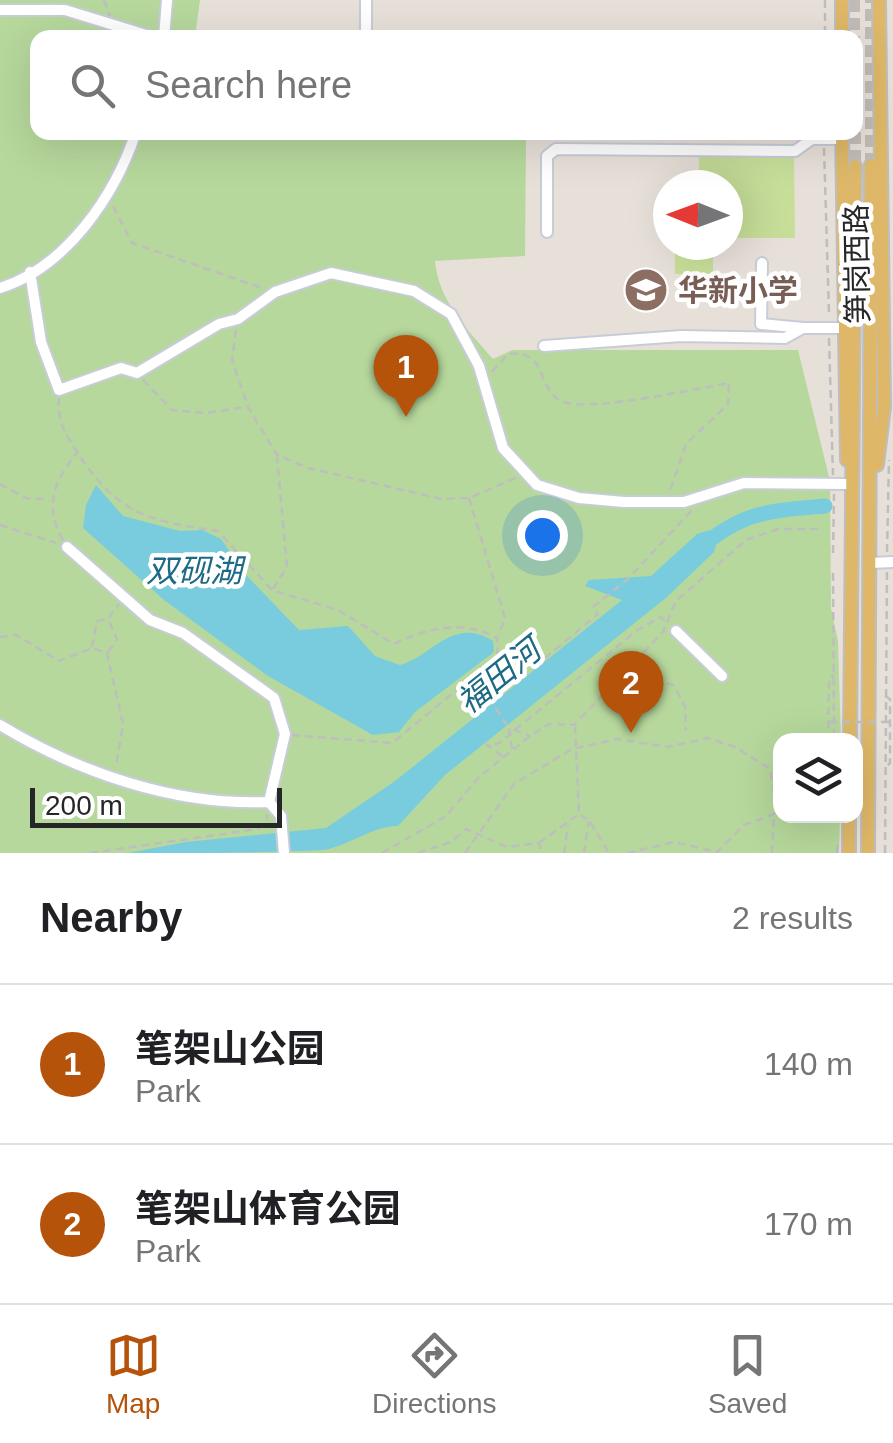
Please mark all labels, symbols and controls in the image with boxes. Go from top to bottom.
search box [30,30,863,140]
icon: search [65,58,120,113]
text: Search here [145,64,352,106]
north arrow [653,170,743,260]
street label: 笋岗西路 [839,204,875,324]
school or university icon: 华新小学 [623,267,669,313]
place label: 华新小学 [678,274,798,307]
pin: 1 [374,334,438,417]
your location [517,510,568,561]
water label: 双砚湖 [146,553,247,589]
water label: 福田河 [450,628,552,720]
pin: 2 [598,650,664,733]
map controls [773,733,863,823]
button: layers [773,733,863,823]
scale bar [30,783,282,828]
text: 200 m [45,790,123,821]
text: Nearby [40,894,182,941]
text: 2 results [732,900,853,936]
text: 笔架山公园 [135,1028,325,1070]
text: 1 [64,1046,81,1082]
text: 140 m [764,1046,853,1082]
text: Park [135,1073,201,1109]
text: 笔架山体育公园 [135,1188,401,1230]
text: 2 [64,1206,81,1242]
text: 170 m [764,1206,853,1242]
text: Park [135,1233,201,1269]
tab: Map [106,1328,161,1420]
tab: Directions [372,1328,497,1420]
tab: Saved [708,1328,787,1420]

